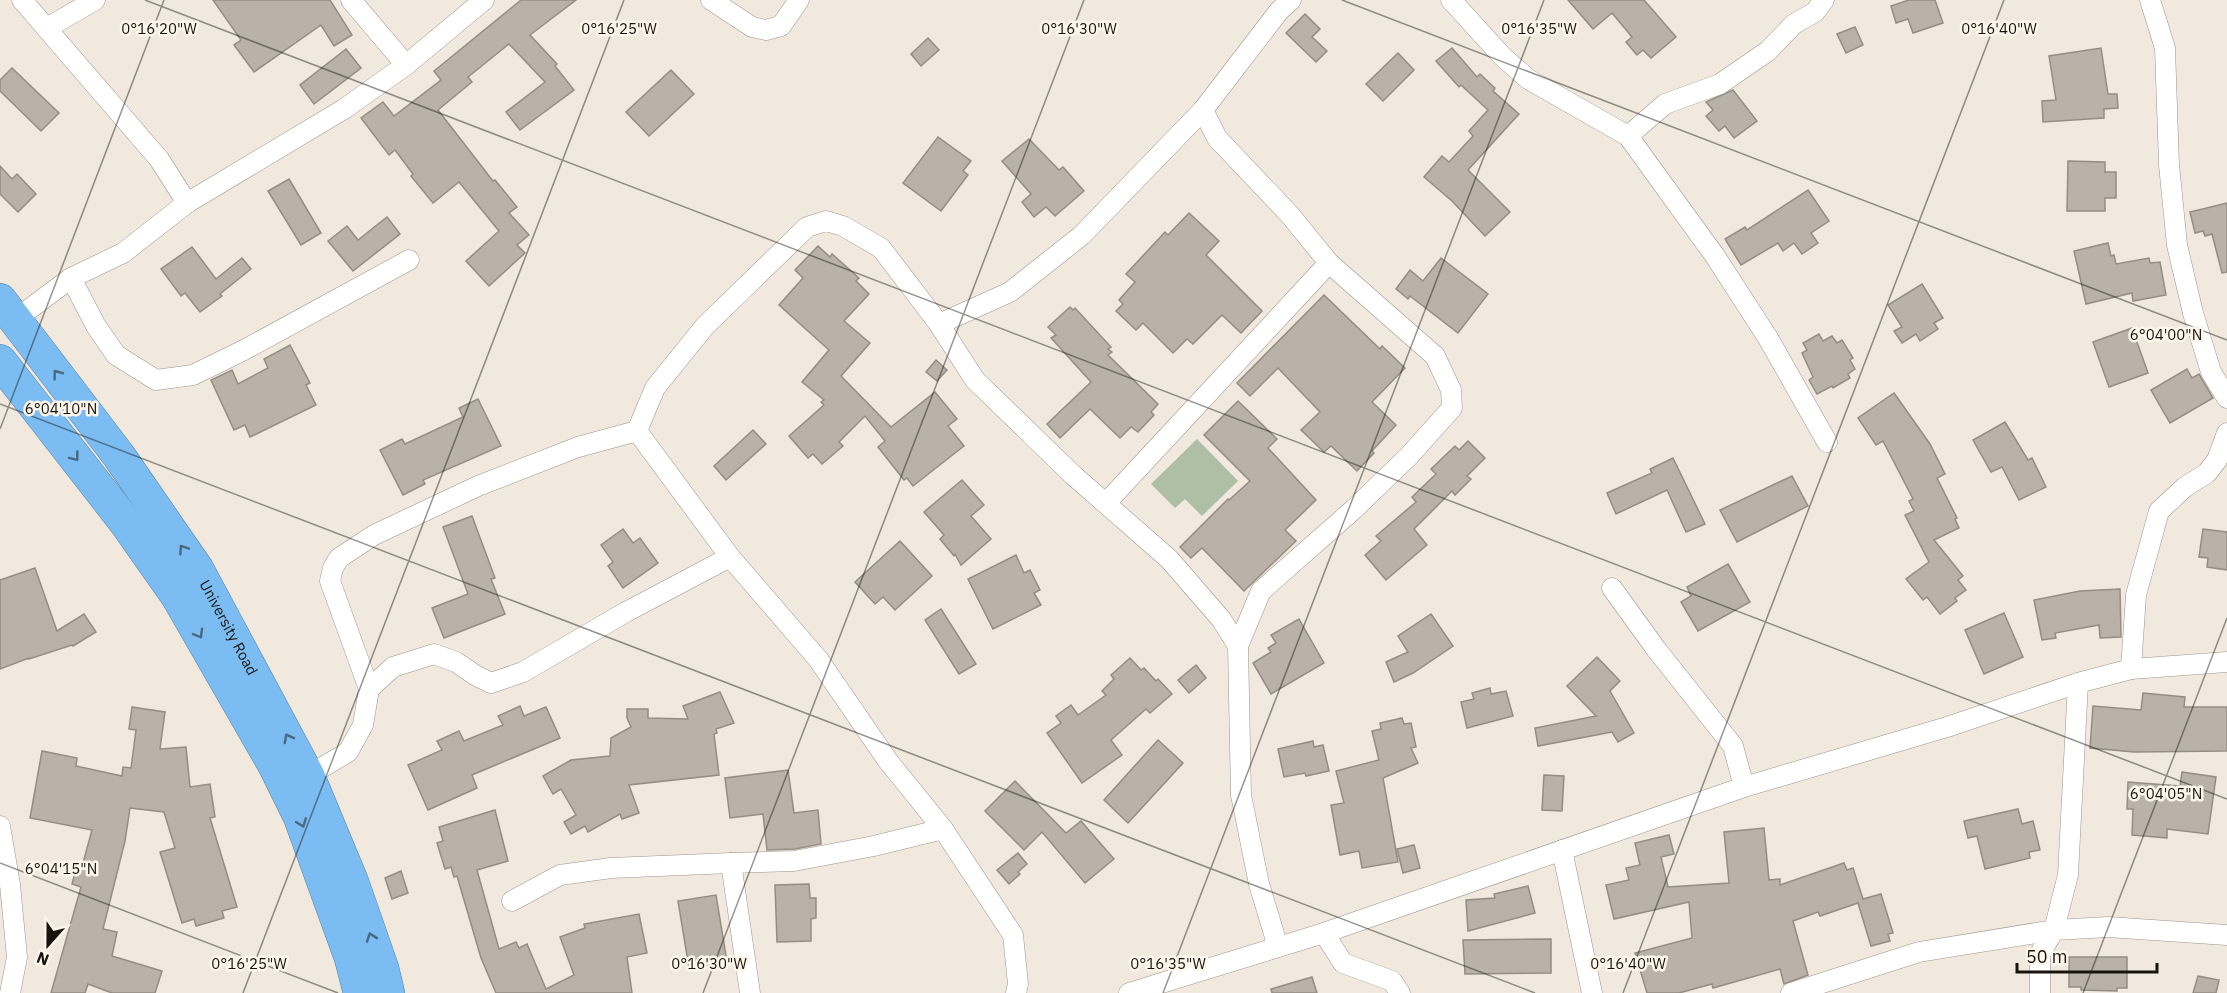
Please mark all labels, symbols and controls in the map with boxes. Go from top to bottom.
text: 0°16'20"W [121,19,197,38]
text: 0°16'25"W [581,19,657,38]
text: 0°16'30"W [1041,19,1117,38]
text: 0°16'35"W [1501,19,1577,38]
text: 0°16'40"W [1961,19,2037,38]
text: 6°04'00"N [2130,325,2202,344]
one-way arrow [53,369,64,380]
text: 6°04'10"N [25,399,97,418]
one-way arrow [67,450,78,461]
one-way arrow [179,545,190,556]
street label: University Road [196,576,262,678]
one-way arrow [192,628,203,638]
one-way arrow [284,734,295,744]
text: 6°04'05"N [2130,784,2202,803]
one-way arrow [295,817,307,828]
text: 6°04'15"N [25,859,97,878]
north arrow [18,915,78,975]
one-way arrow [366,932,378,943]
scale bar [2017,936,2156,974]
text: 50 m [2026,945,2068,968]
text: N [34,948,52,970]
text: 0°16'25"W [211,954,287,973]
text: 0°16'30"W [671,954,747,973]
text: 0°16'35"W [1130,954,1206,973]
text: 0°16'40"W [1590,954,1666,973]

